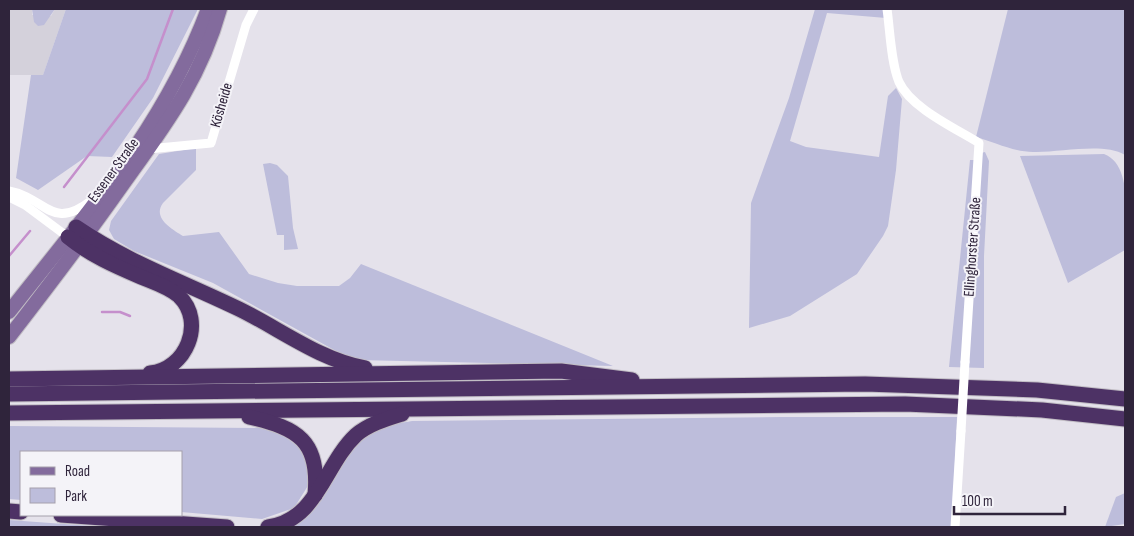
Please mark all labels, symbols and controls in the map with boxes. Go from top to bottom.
street label: Kösheide [206,81,237,130]
street label: Essener Straße [84,134,143,206]
street label: Ellinghorster Straße [960,197,985,297]
legend [20,451,182,516]
text: Road [65,462,90,481]
scale bar [954,484,1065,516]
text: Park [65,487,87,506]
text: 100 m [962,492,993,511]

